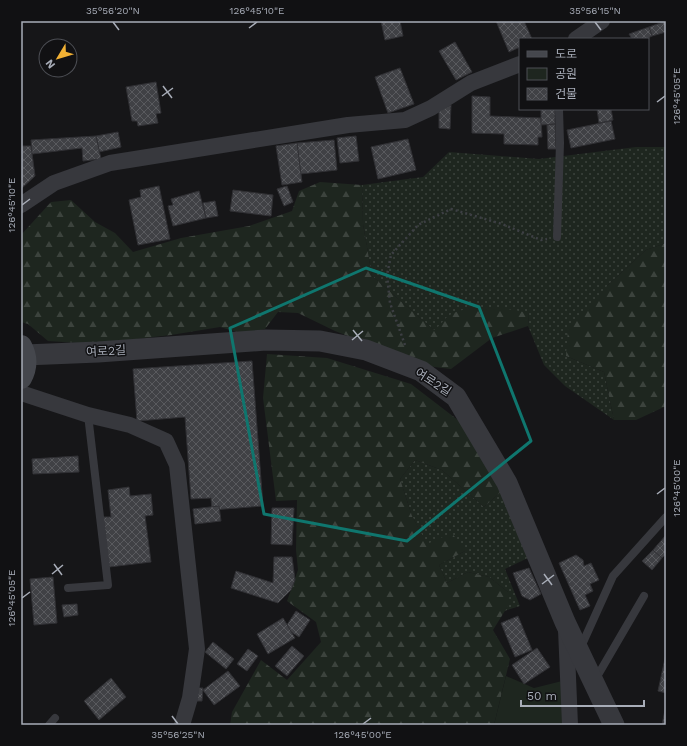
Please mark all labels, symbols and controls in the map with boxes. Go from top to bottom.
text: 35°56'20"N [86,5,140,16]
text: 126°45'10"E [230,5,284,16]
text: 35°56'15"N [569,5,621,16]
north arrow [38,38,78,78]
legend [519,38,649,110]
text: 도로 [555,47,577,61]
text: N [43,57,58,71]
text: 공원 [555,67,577,81]
text: 126°45'05"E [671,68,682,124]
text: 건물 [555,87,577,101]
text: 126°45'10"E [6,178,17,232]
street label: 여로2길 [86,343,126,359]
street label: 여로2길 [412,365,454,399]
text: 126°45'00"E [671,459,682,517]
text: 126°45'05"E [6,570,17,626]
scale bar [521,682,644,708]
text: 50 m [527,689,557,703]
text: 35°56'25"N [151,729,205,740]
text: 126°45'00"E [334,729,392,740]

